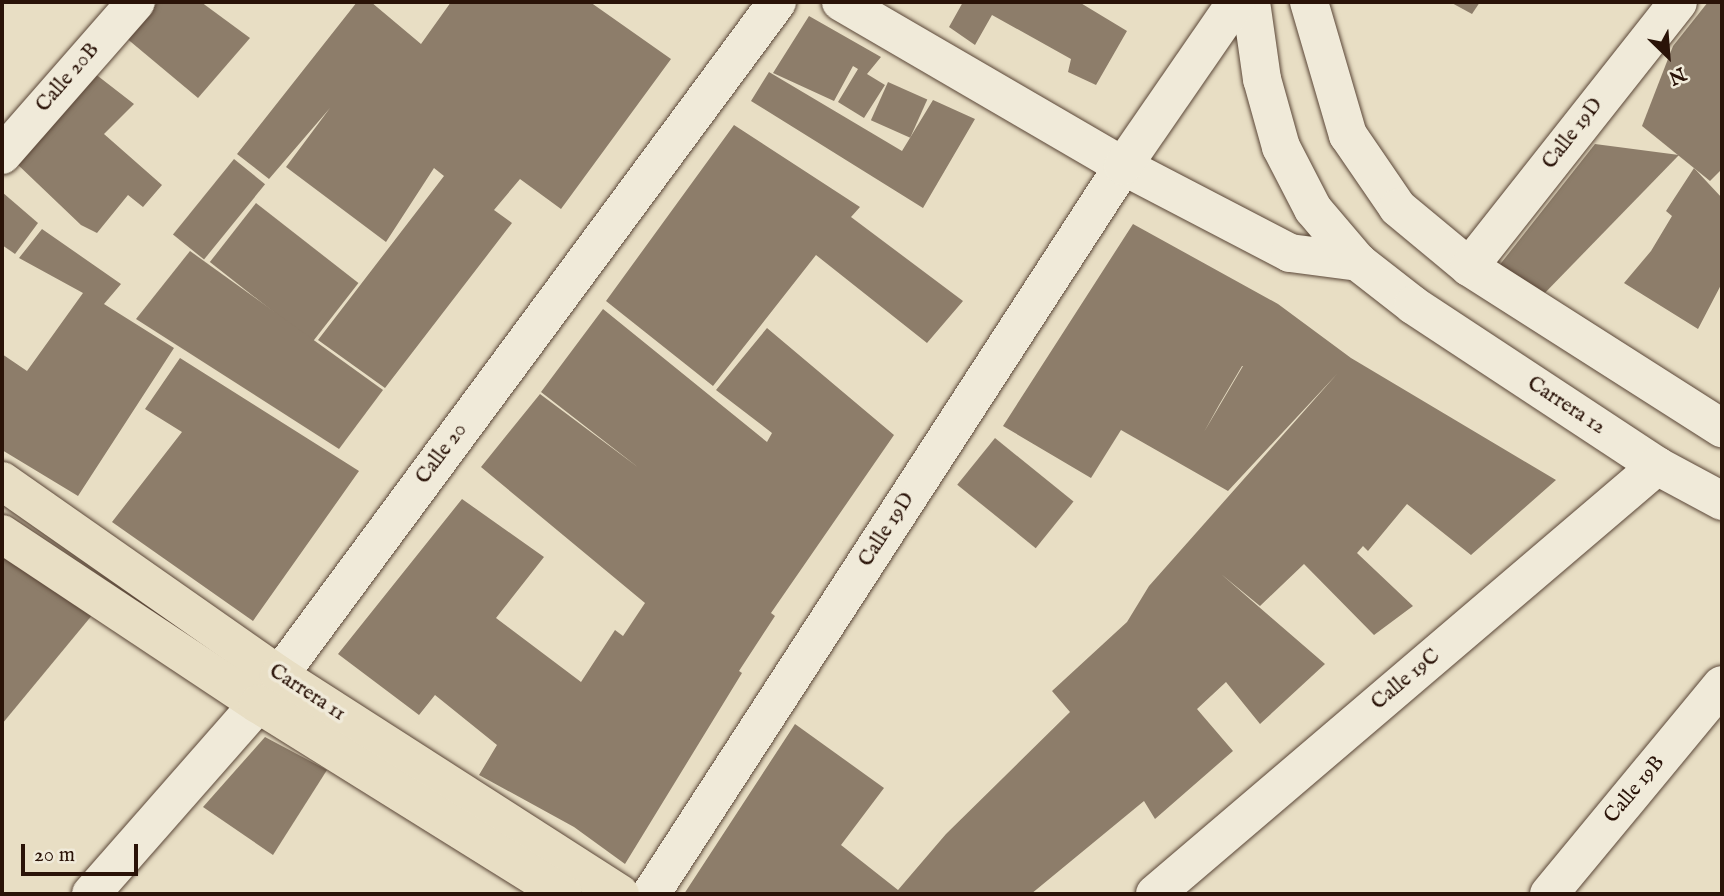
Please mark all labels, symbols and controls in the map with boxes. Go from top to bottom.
north arrow [1633,21,1703,91]
street label: Calle 20B [31,38,105,118]
text: N [1664,61,1689,89]
street label: Calle 19D [1537,93,1609,175]
street label: Carrera 12 [1522,371,1610,441]
street label: Calle 20 [411,419,473,489]
street label: Calle 19D [854,488,920,572]
street label: Calle 19C [1367,644,1445,716]
street label: Carrera 11 [264,659,350,727]
street label: Calle 19B [1599,751,1671,829]
scale bar [24,830,142,874]
text: 20 m [34,842,75,869]

